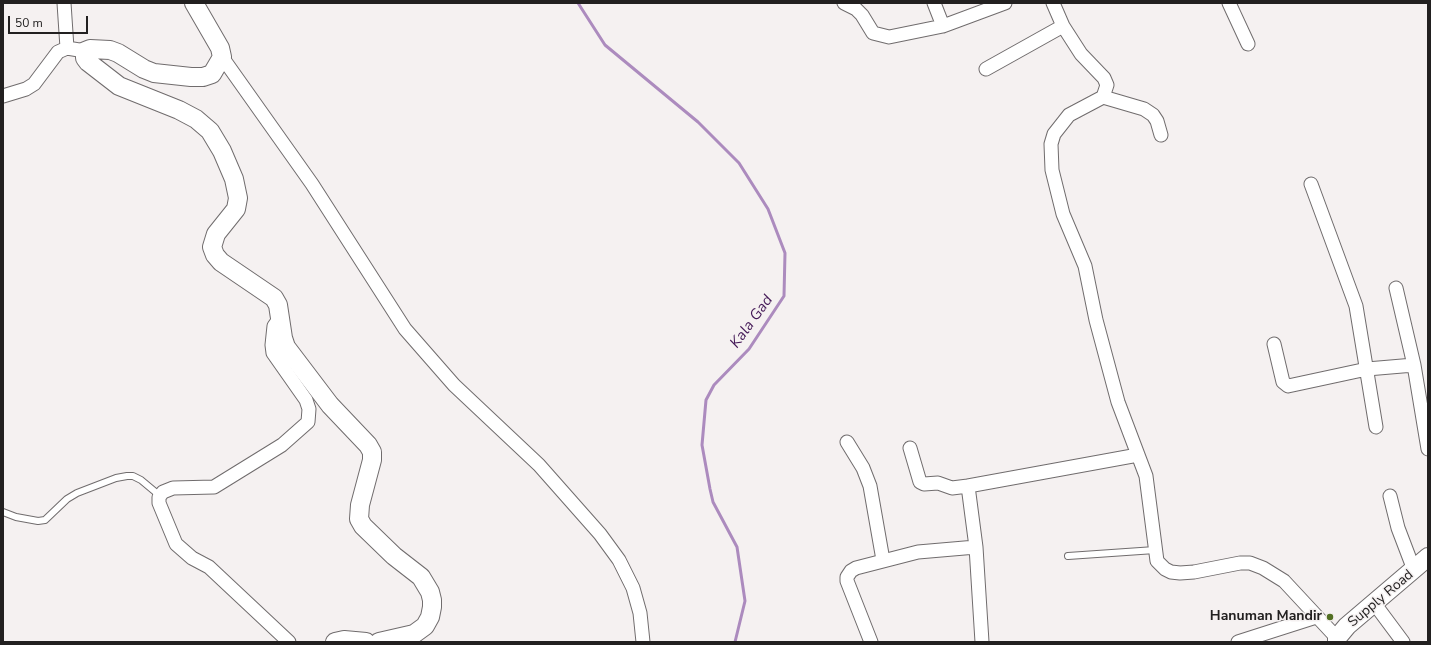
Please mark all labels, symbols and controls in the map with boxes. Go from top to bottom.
scale bar [10,8,90,34]
text: 50 m [15,15,43,31]
water label: Kala Gad [727,292,777,352]
street label: Supply Road [1345,567,1417,631]
place label: Hanuman Mandir [1210,609,1322,625]
marker: Hanuman Mandir [1325,612,1335,622]

